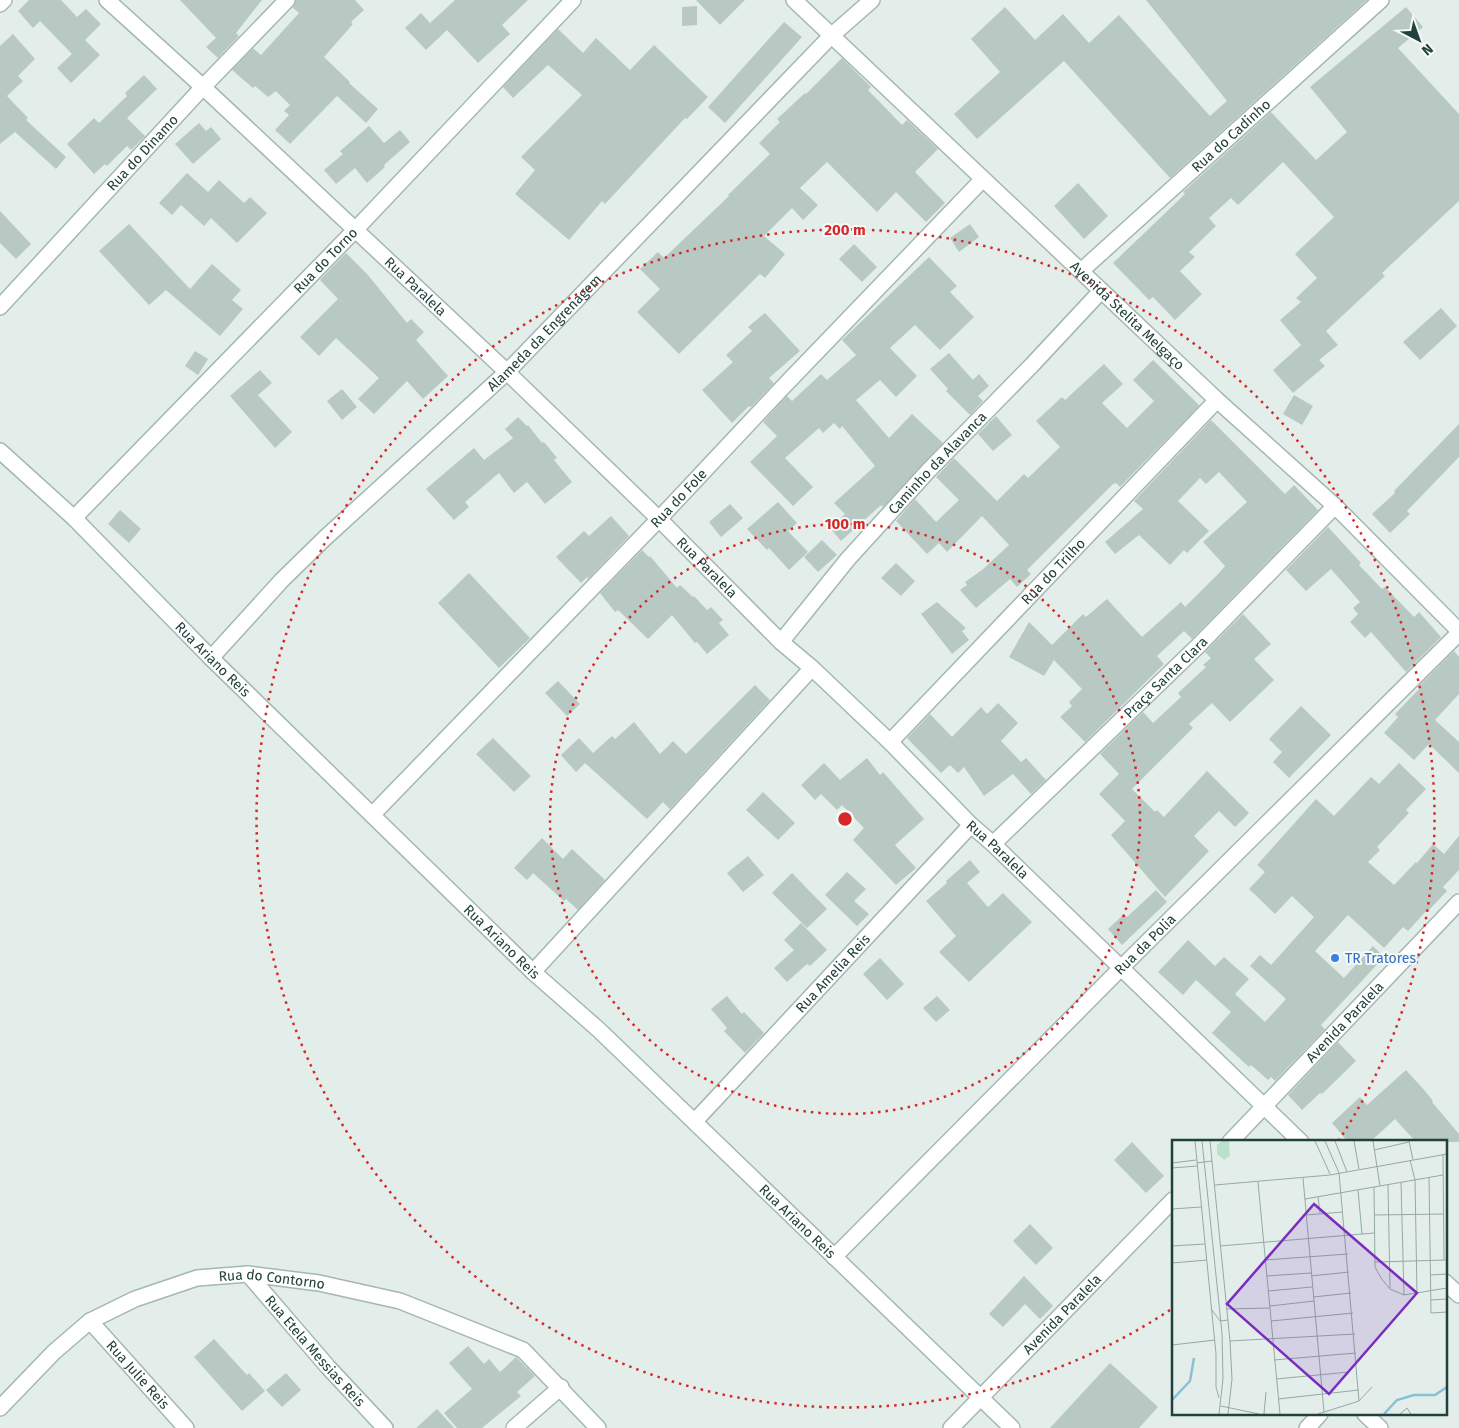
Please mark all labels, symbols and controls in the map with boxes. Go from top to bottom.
north arrow [1394,15,1444,65]
text: N [1418,40,1436,59]
street label: Rua do Cadinho [1188,96,1274,176]
street label: Rua do Dinamo [103,111,182,194]
text: 200 m [824,221,866,239]
street label: Rua do Torno [290,224,361,297]
street label: Rua Paralela [381,253,450,319]
street label: Avenida Stelita Melgaço [1067,257,1188,373]
street label: Alameda da Engrenagem [483,271,605,395]
street label: Caminho da Alavanca [884,408,990,518]
street label: Rua do Fole [647,465,710,531]
text: 100 m [825,515,865,533]
street label: Rua Paralela [673,534,741,601]
street label: Rua do Trilho [1018,535,1089,608]
street label: Rua Ariano Reis [172,618,255,701]
street label: Praça Santa Clara [1120,633,1211,722]
centre of rings [836,810,854,828]
street label: Rua Paralela [963,816,1032,882]
street label: Rua Ariano Reis [460,901,544,983]
street label: Rua da Polia [1111,910,1179,978]
street label: Rua Amelia Reis [792,930,874,1016]
place label: TR Tratores [1345,950,1416,967]
marker: TR Tratores [1329,952,1341,964]
street label: Avenida Paralela [1302,978,1387,1066]
inset map [1172,1140,1446,1416]
street label: Rua Ariano Reis [756,1181,840,1262]
street label: Rua do Contorno [218,1265,327,1293]
street label: Avenida Paralela [1019,1270,1105,1358]
street label: Rua Etela Messias Reis [262,1292,369,1410]
street label: Rua Julie Reis [103,1337,174,1413]

